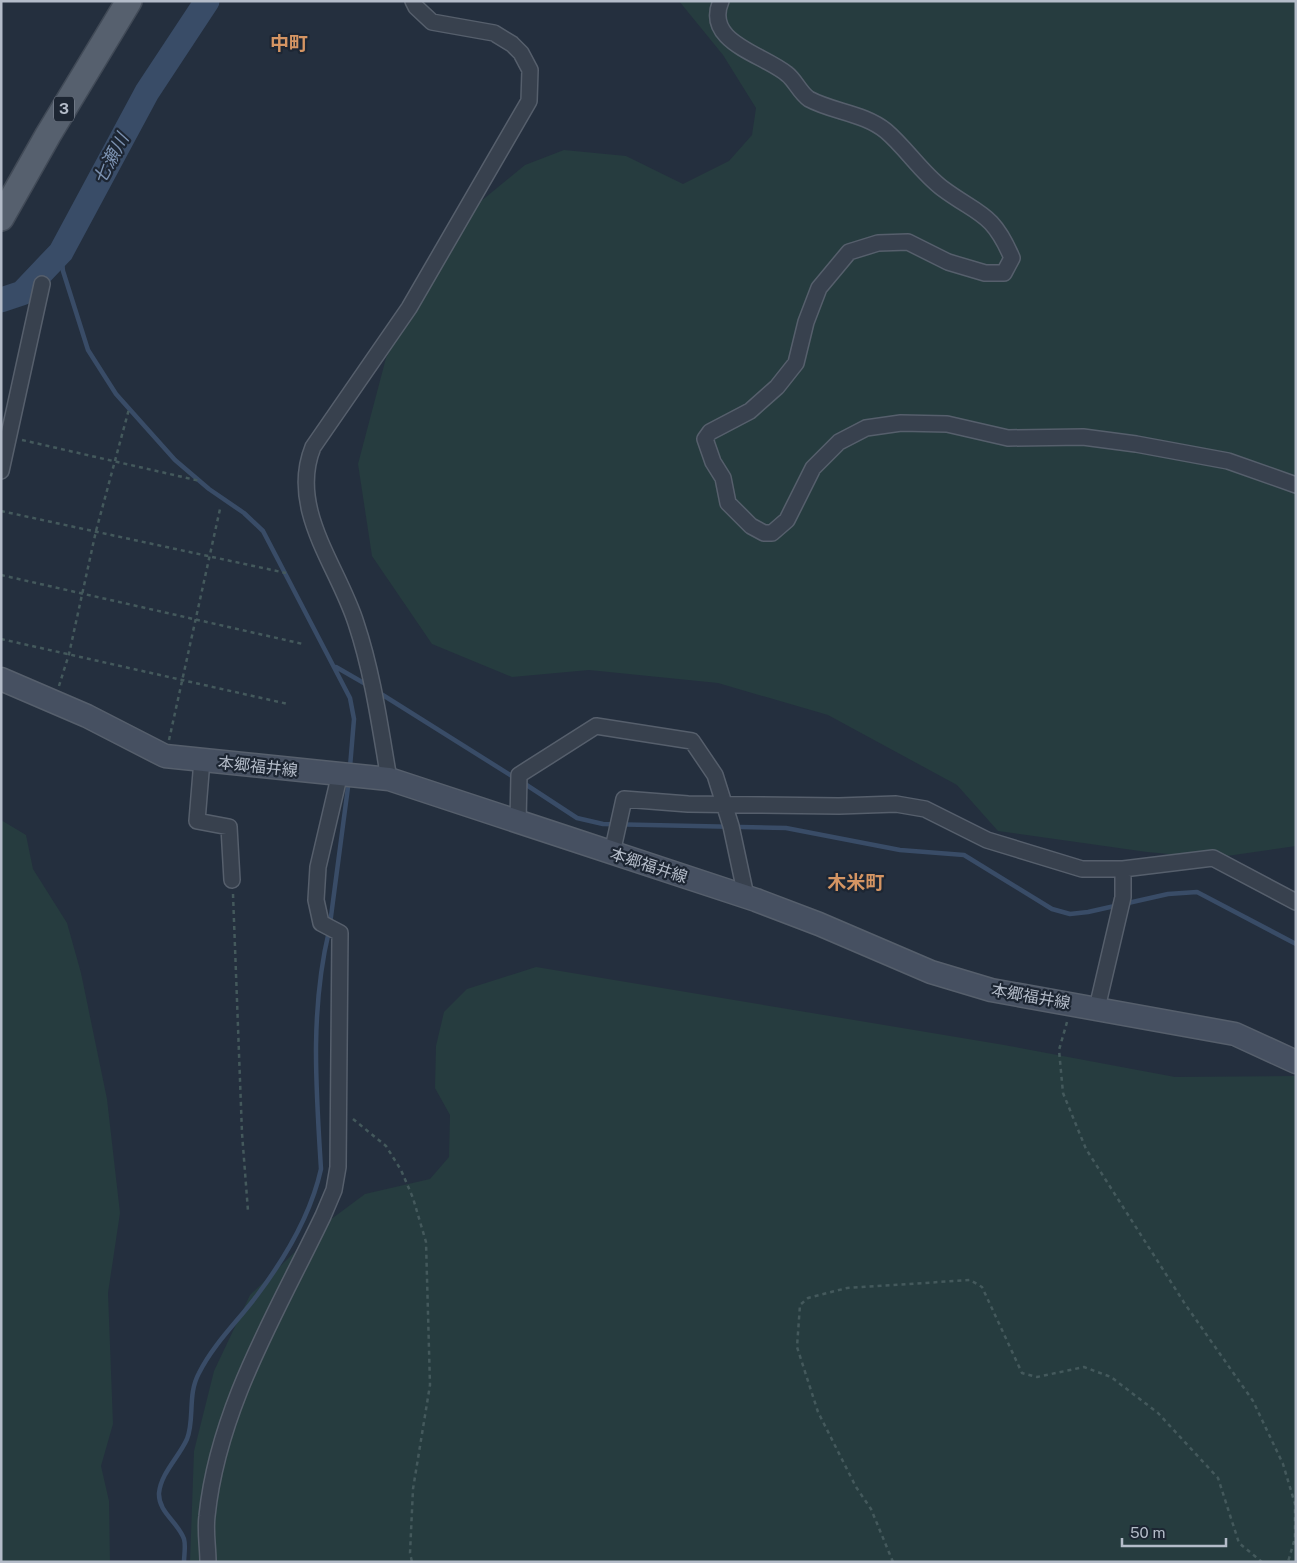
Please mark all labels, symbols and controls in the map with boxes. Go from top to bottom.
district label: 中町 [270,32,308,54]
road number: 3 [54,96,74,122]
water label: 七瀬川 [89,128,133,188]
street label: 本郷福井線 [217,753,299,780]
street label: 本郷福井線 [608,844,690,887]
district label: 木米町 [827,871,885,893]
street label: 本郷福井線 [990,980,1072,1013]
scale bar [1122,1516,1226,1548]
text: 50 m [1130,1524,1165,1541]

